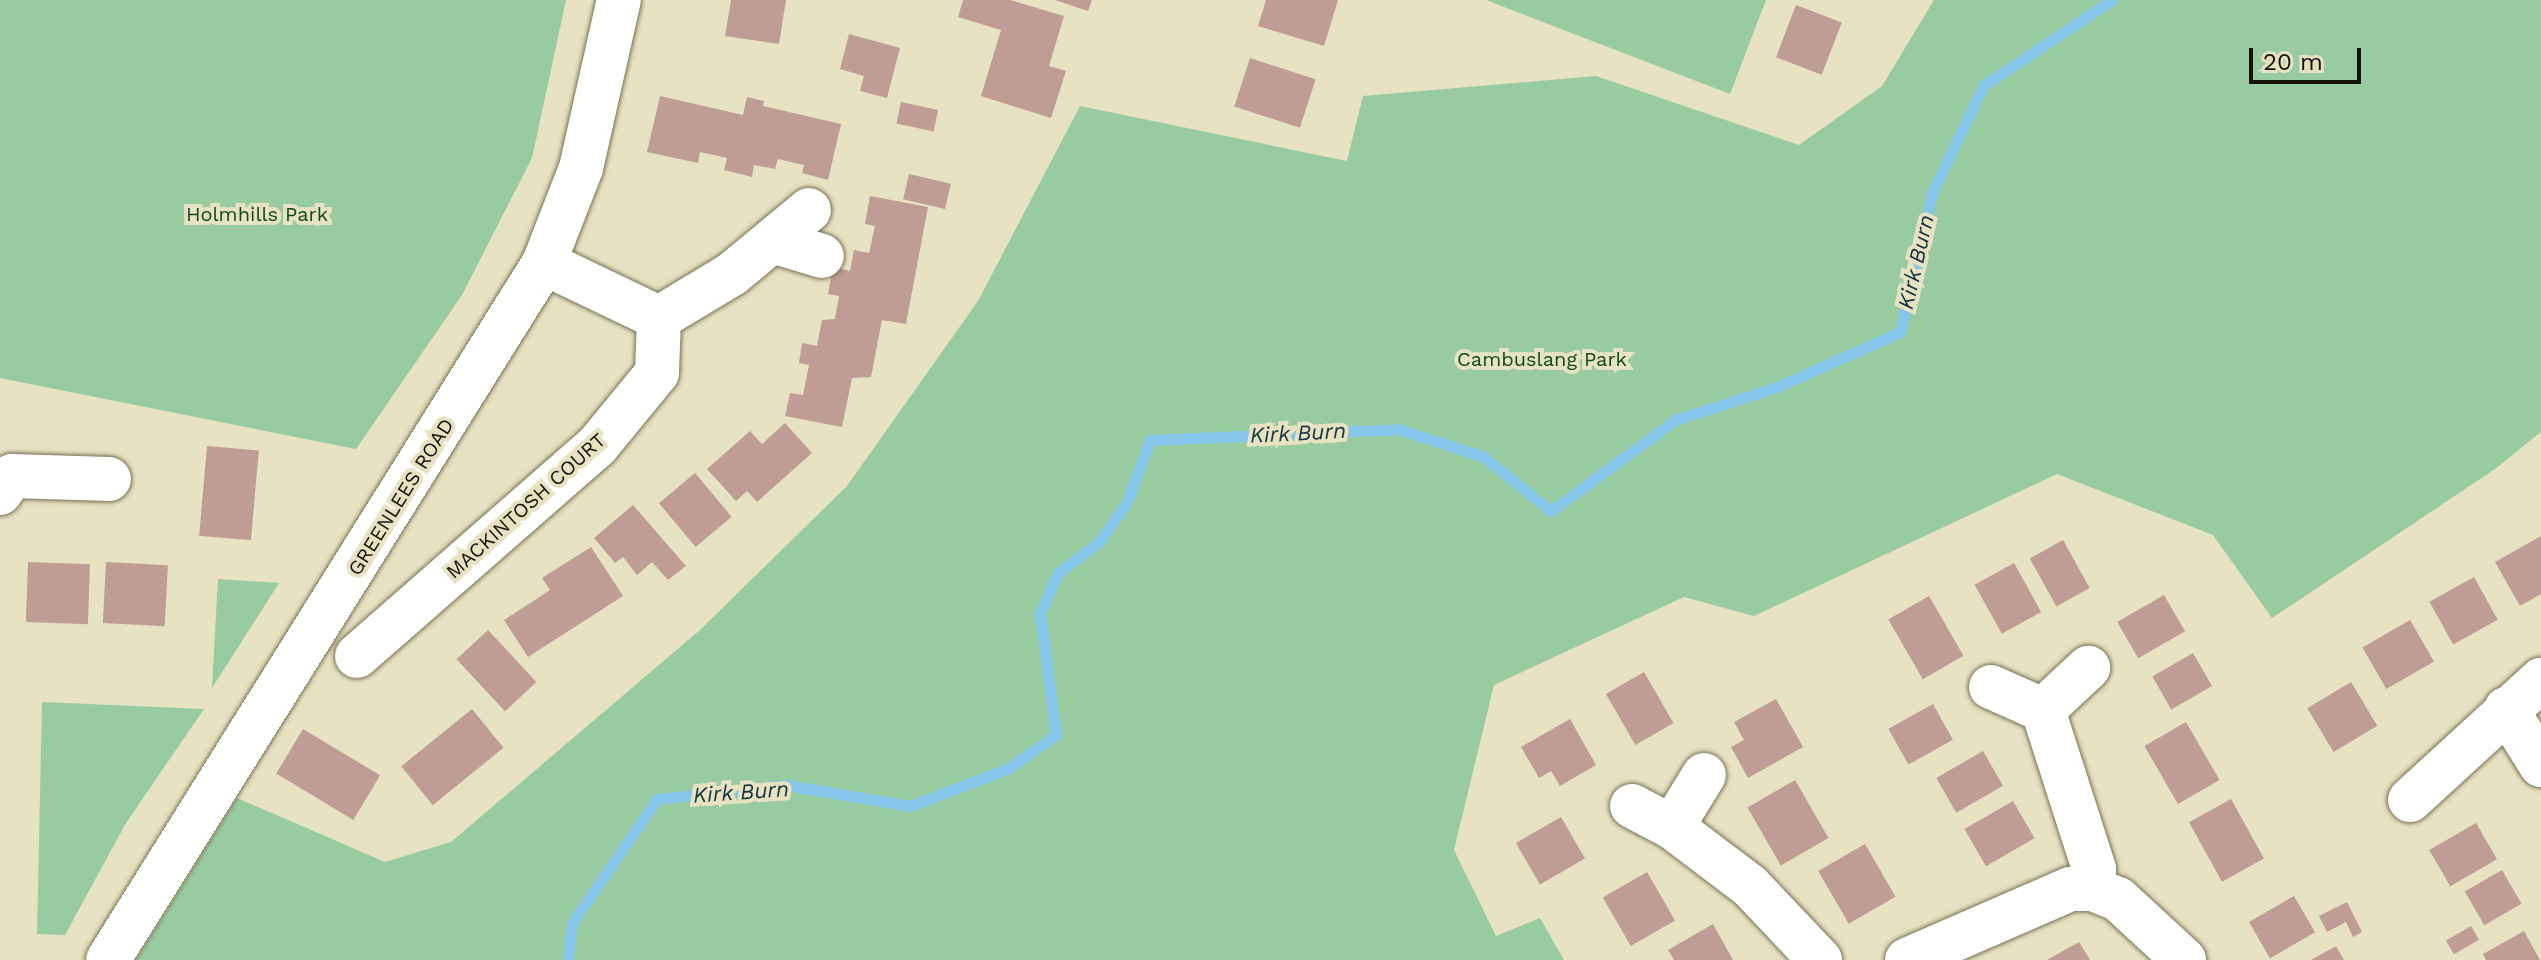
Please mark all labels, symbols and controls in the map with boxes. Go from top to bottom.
scale bar [2253,32,2365,82]
text: 20 m [2263,48,2323,76]
park label: Holmhills Park [186,202,328,226]
water label: Kirk Burn [1892,212,1940,312]
park label: Cambuslang Park [1457,347,1627,371]
street label: GREENLEES ROAD [343,414,459,580]
water label: Kirk Burn [1249,417,1347,449]
street label: MACKINTOSH COURT [441,428,611,584]
water label: Kirk Burn [692,775,790,809]

